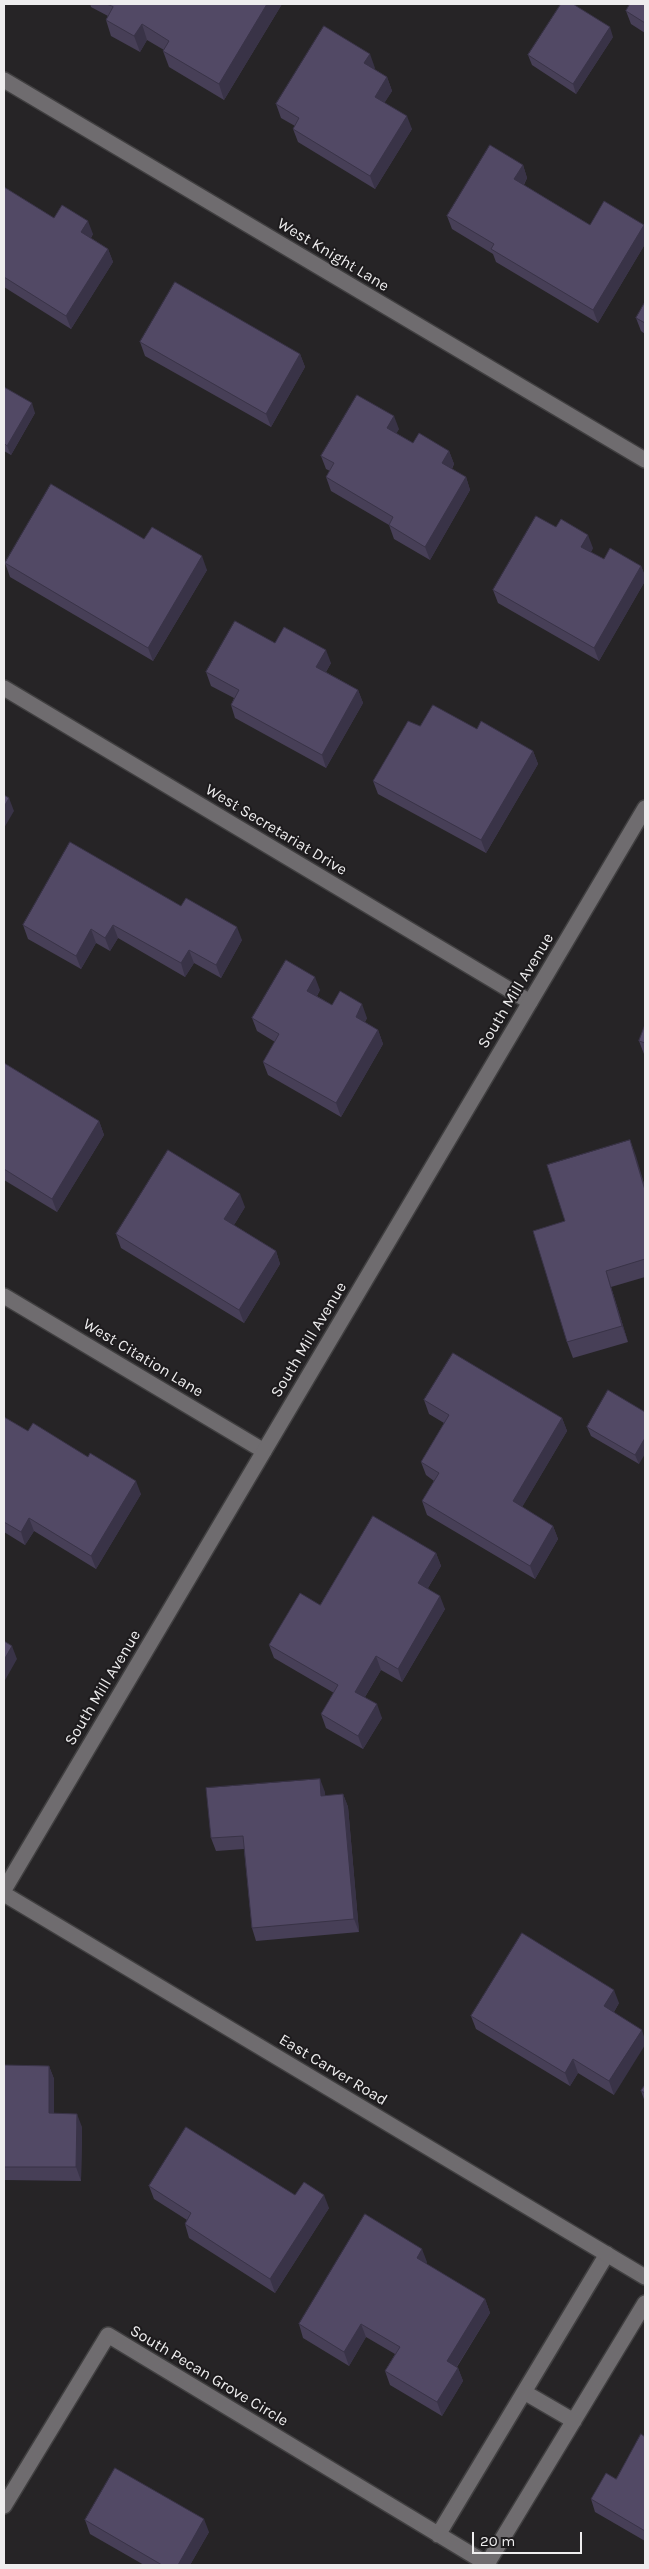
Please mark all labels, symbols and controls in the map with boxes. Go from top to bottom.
street label: West Knight Lane [274,214,392,296]
street label: West Secretariat Drive [202,780,350,880]
street label: South Mill Avenue [474,930,558,1052]
street label: South Mill Avenue [267,1279,351,1401]
street label: West Citation Lane [79,1315,207,1401]
street label: South Mill Avenue [61,1627,145,1749]
street label: East Carver Road [275,2030,391,2110]
street label: South Pecan Grove Circle [126,2321,292,2431]
scale bar [474,2522,584,2554]
text: 20 m [480,2532,515,2550]

